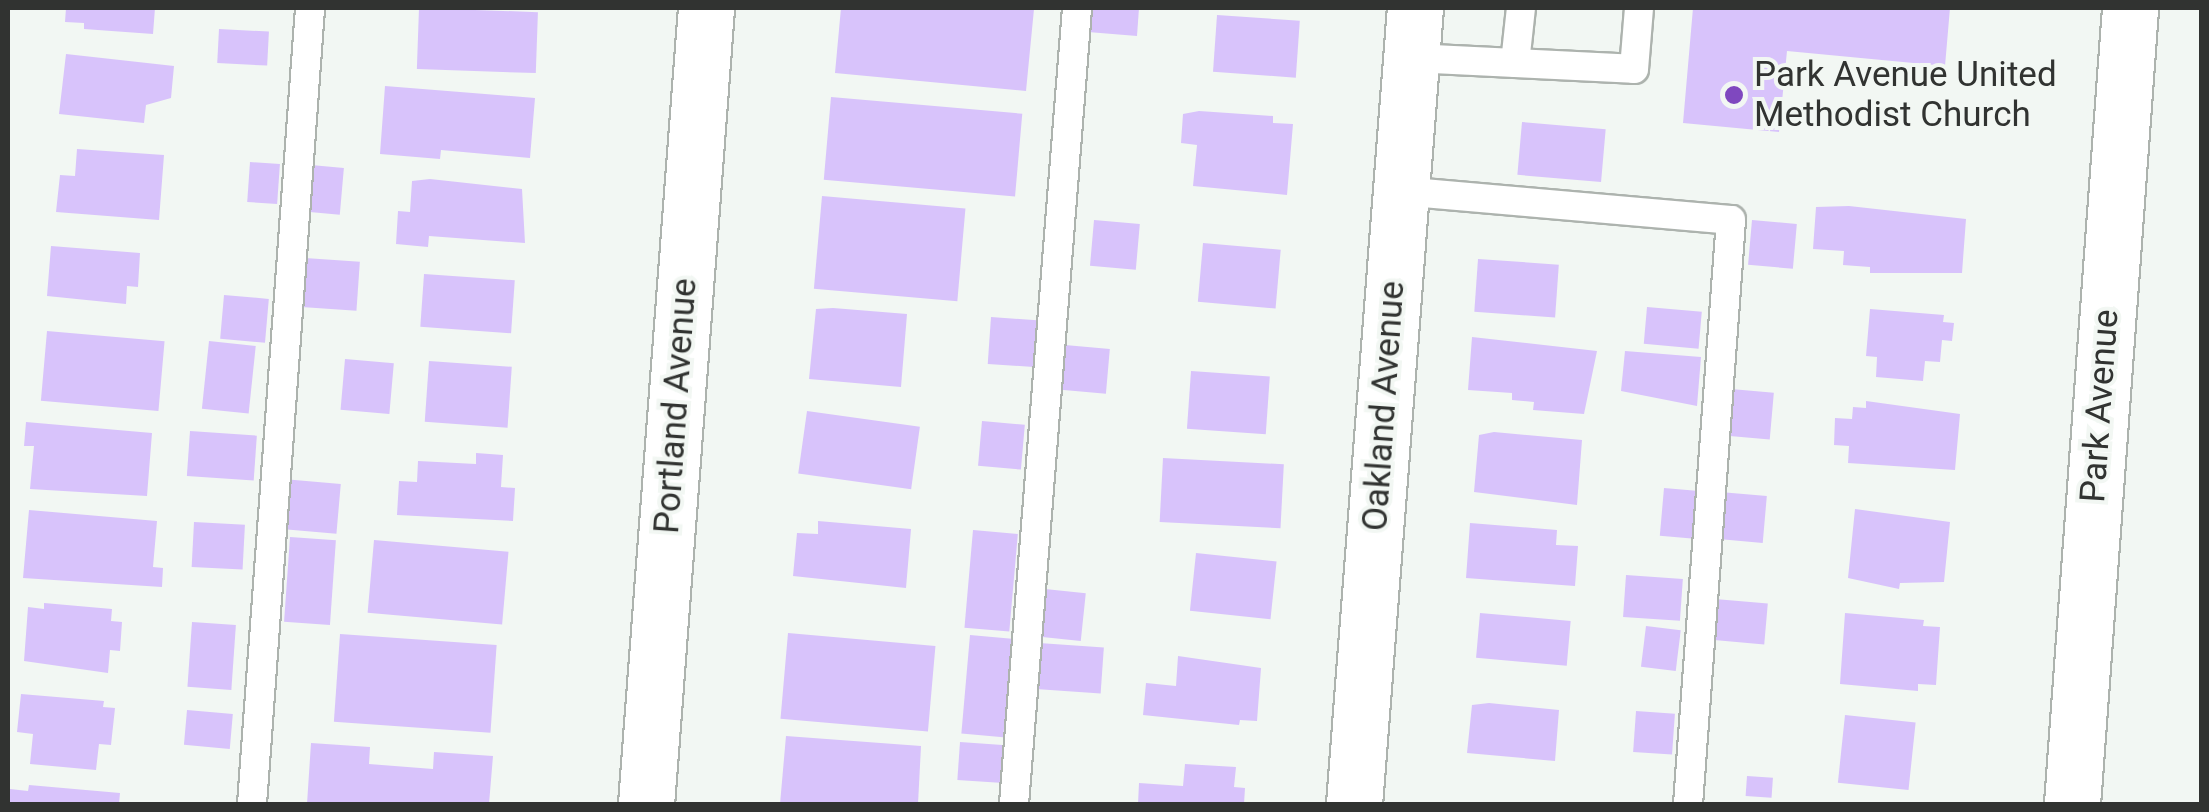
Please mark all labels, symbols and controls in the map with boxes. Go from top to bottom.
place label: Park Avenue United Methodist Church [1754,54,2057,136]
marker: Park Avenue United Methodist Church [1723,84,1745,106]
street label: Portland Avenue [646,277,706,535]
street label: Oakland Avenue [1354,280,1414,532]
street label: Park Avenue [2072,308,2128,504]

